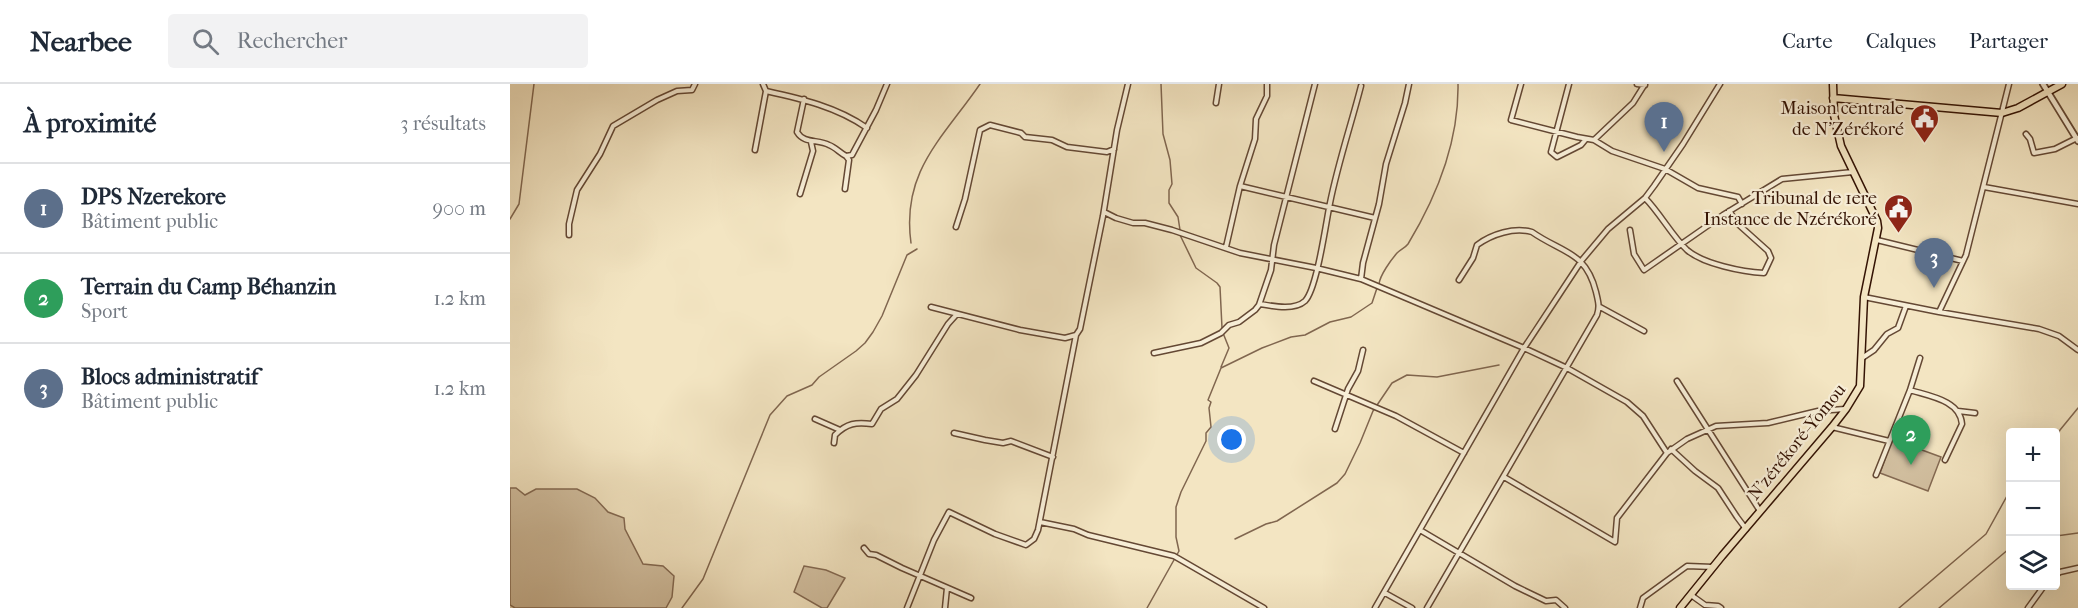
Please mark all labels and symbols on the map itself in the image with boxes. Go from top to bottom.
place label: Maison centrale de N'Zérékoré [1781,98,1904,140]
public building icon: Maison centrale de N'Zérékoré [1909,102,1941,144]
pin: 1 [1644,103,1684,152]
place label: Tribunal de 1ere Instance de Nzérékoré [1704,188,1877,230]
public building icon: Tribunal de 1ere Instance de Nzérékoré [1882,192,1914,234]
pin: 3 [1914,238,1954,288]
street label: N'zérékoré-Yomou [1744,380,1850,504]
pin: 2 [1892,416,1930,465]
your location [1217,425,1246,454]

